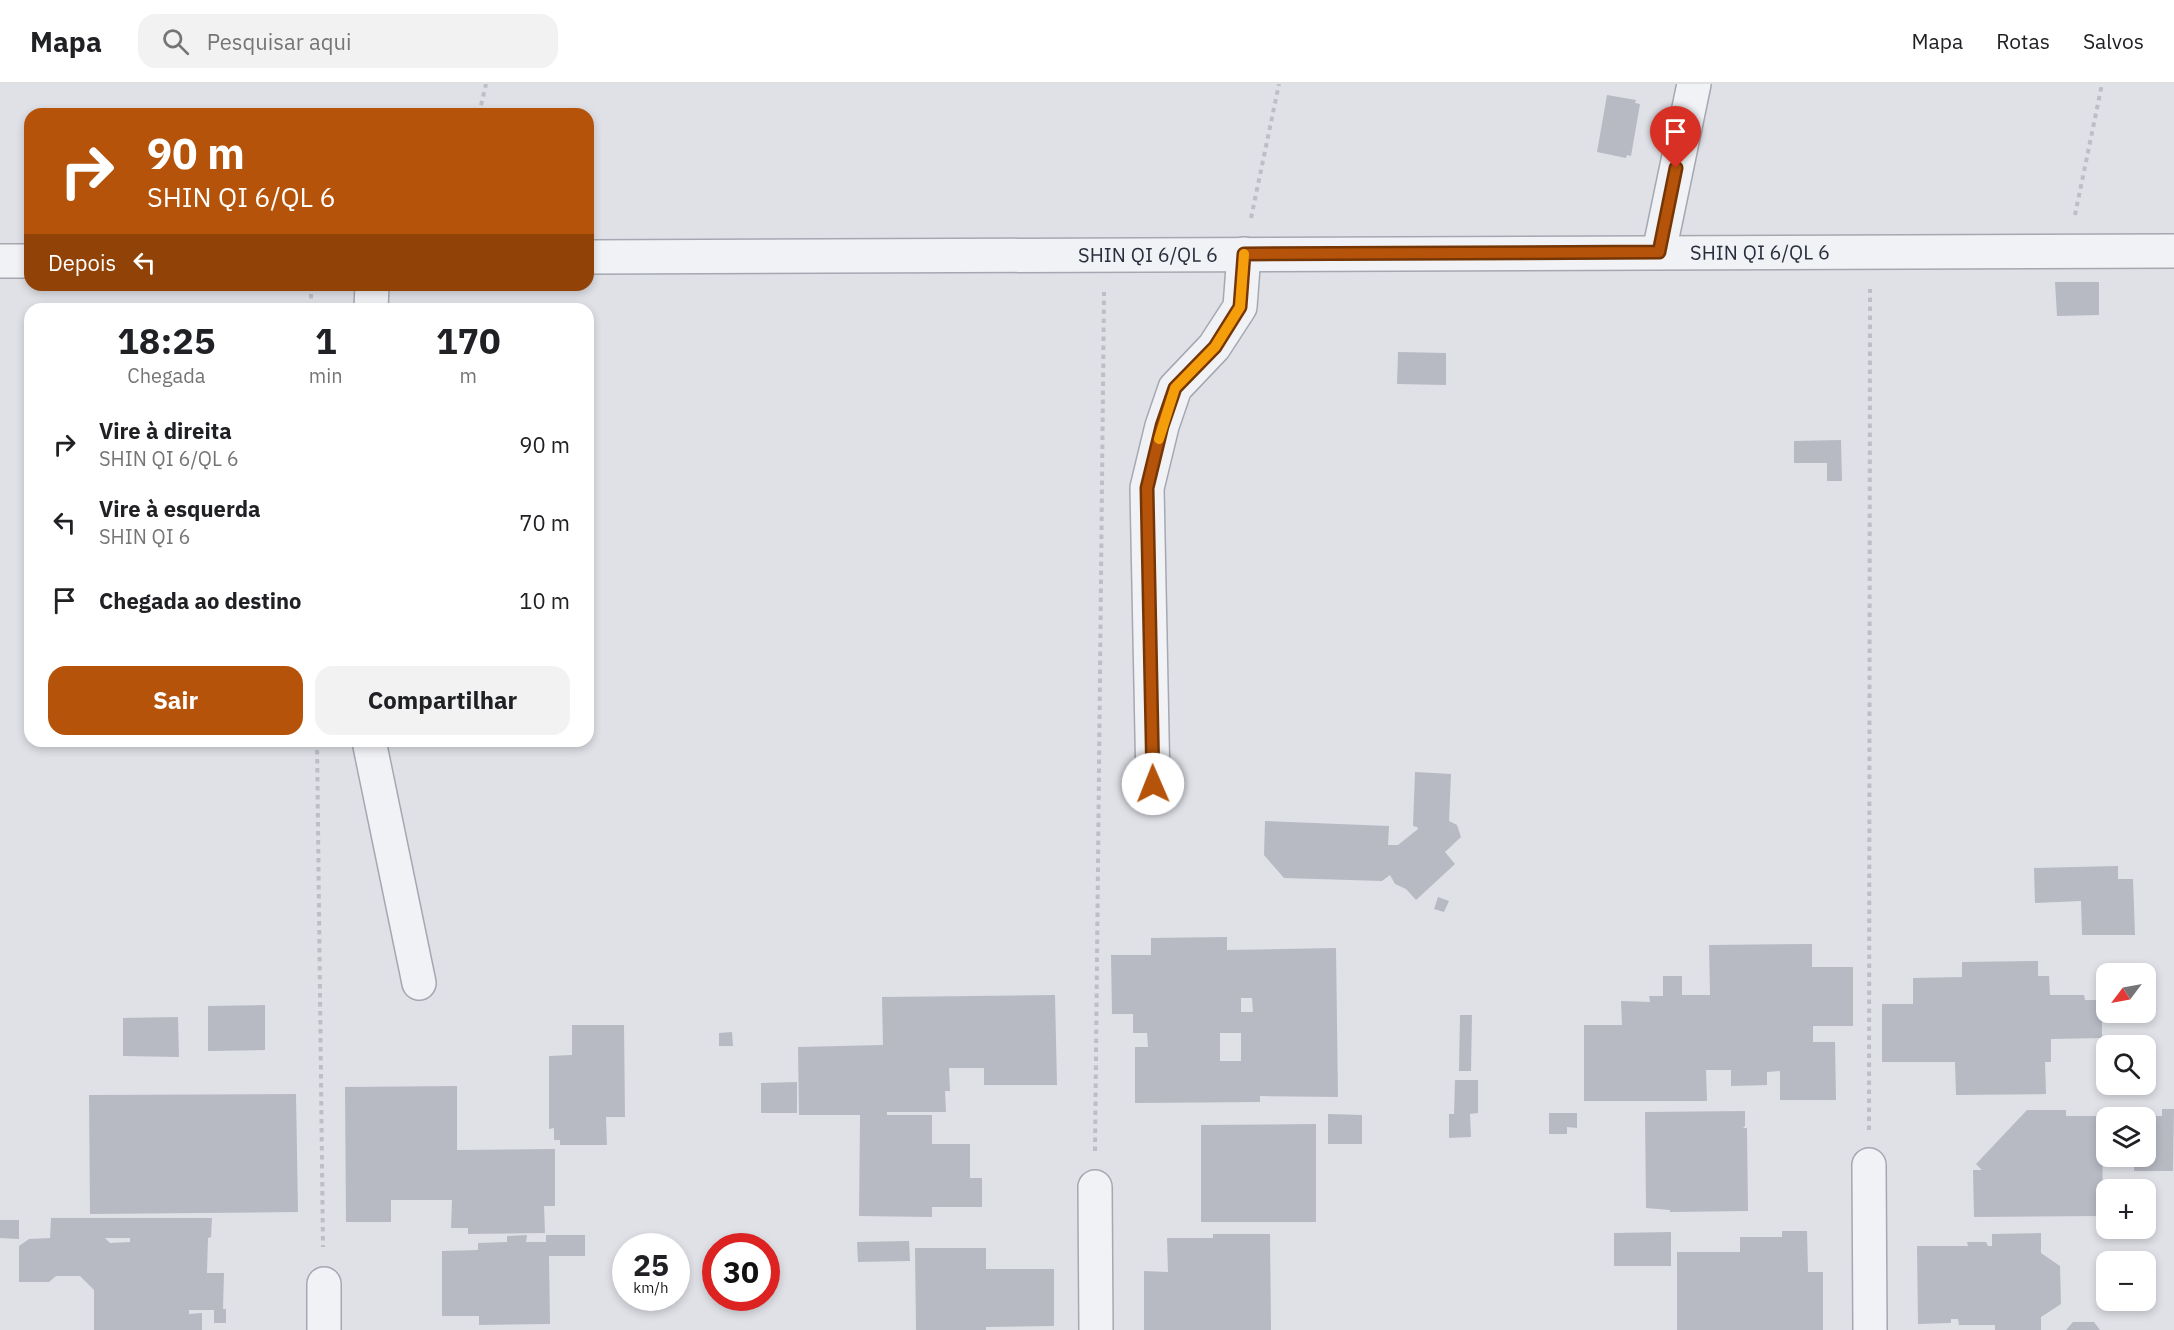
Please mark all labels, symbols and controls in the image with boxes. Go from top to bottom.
search box [138,14,558,68]
text: Mapa [30,23,102,60]
icon: search [159,25,192,58]
text: Pesquisar aqui [207,27,352,56]
text: Mapa [1912,27,1963,55]
text: Rotas [1996,27,2050,55]
text: Salvos [2083,27,2144,55]
pin [1650,106,1701,168]
icon: arrive [1659,115,1692,148]
text: 90 m [147,126,245,181]
icon: right [48,132,126,210]
text: SHIN QI 6/QL 6 [147,179,336,214]
street label: SHIN QI 6/QL 6 [1690,238,1830,266]
street label: SHIN QI 6/QL 6 [1078,241,1218,268]
icon: left [128,246,161,279]
text: Depois [48,248,116,277]
text: 18:25 [117,317,216,364]
text: 1 [315,317,337,364]
text: 170 [436,317,501,364]
text: Chegada [127,362,206,389]
text: min [309,362,343,389]
text: m [460,362,477,389]
text: Vire à direita [99,416,232,445]
icon: right [48,428,81,461]
text: 90 m [519,430,570,459]
text: SHIN QI 6/QL 6 [99,445,239,472]
text: Vire à esquerda [99,494,261,523]
icon: left [48,506,81,539]
text: 70 m [519,508,570,537]
text: SHIN QI 6 [99,523,191,550]
icon: arrive [48,584,81,617]
text: Chegada ao destino [99,586,302,615]
text: 10 m [519,586,570,615]
button: Sair [48,666,303,735]
button: Compartilhar [315,666,570,735]
position arrow [1121,752,1185,816]
north arrow [2096,963,2156,1023]
map controls [2096,963,2156,1311]
button: search [2096,1035,2156,1095]
button: layers [2096,1107,2156,1167]
button: + [2096,1179,2156,1239]
speed limit sign: 30 [702,1233,780,1311]
text: 25 [633,1245,669,1284]
button: − [2096,1251,2156,1311]
text: km/h [633,1278,669,1297]

